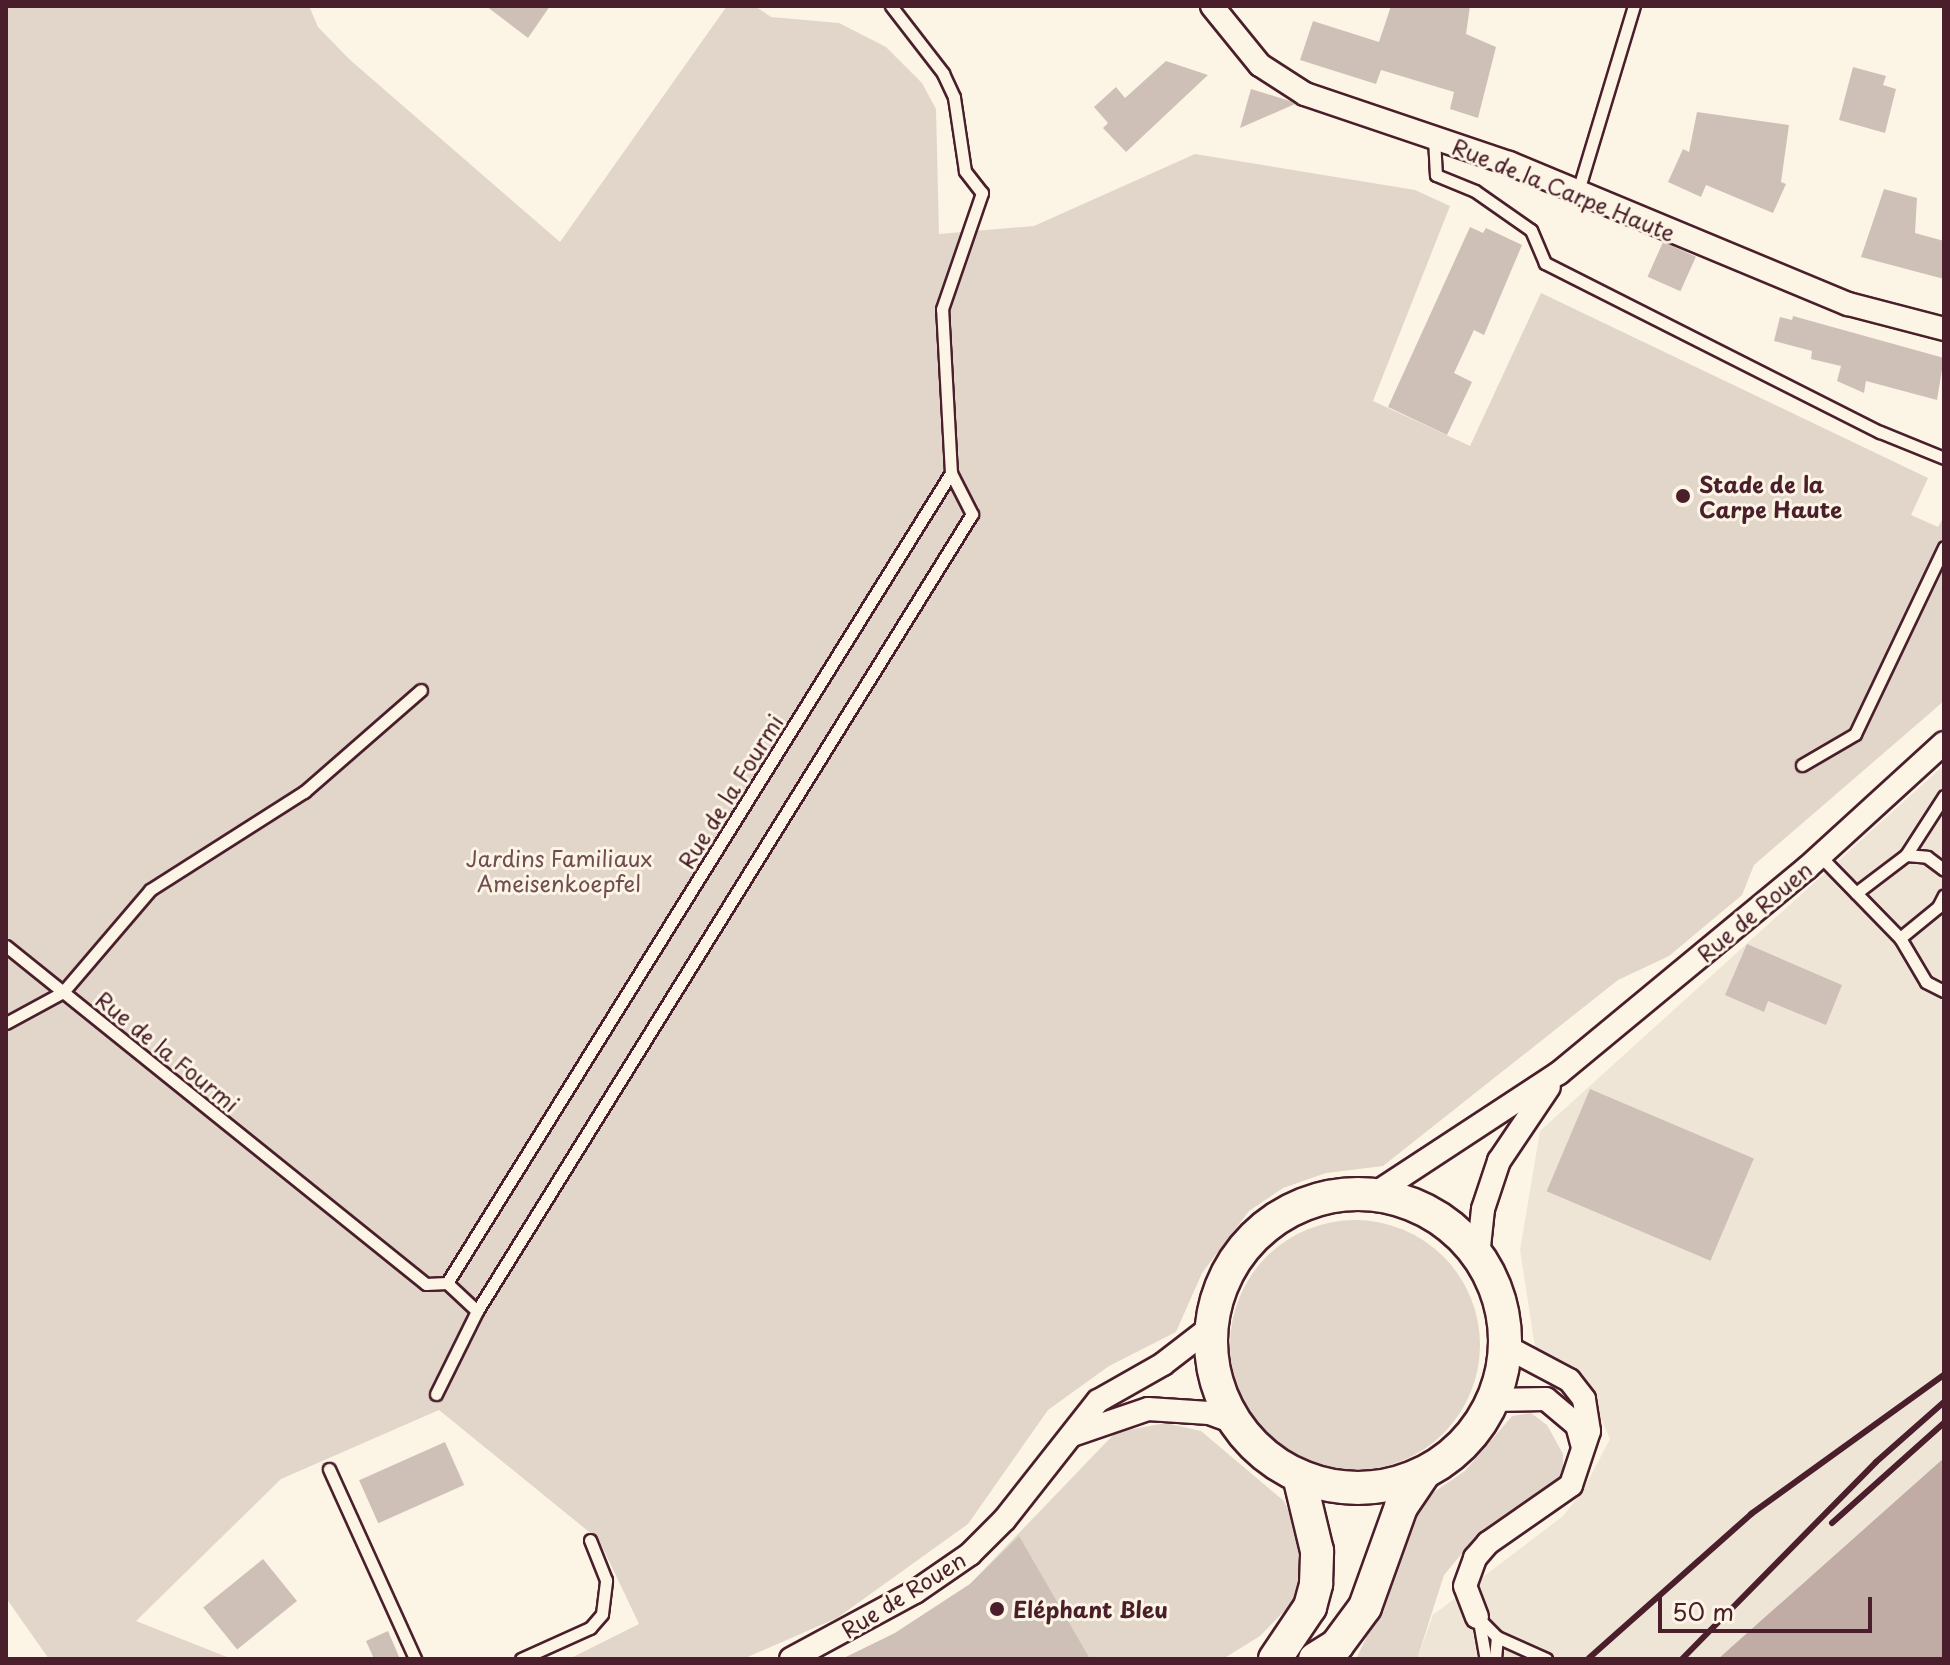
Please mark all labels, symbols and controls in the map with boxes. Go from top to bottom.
street label: Rue de la Carpe Haute [1447,131,1681,247]
place label: Stade de la Carpe Haute [1699,470,1843,522]
marker: Stade de la Carpe Haute [1674,487,1692,505]
street label: Rue de la Fourmi [671,707,789,875]
park label: Jardins Familiaux Ameisenkoepfel [465,844,653,896]
street label: Rue de Rouen [1690,854,1818,968]
street label: Rue de la Fourmi [90,984,246,1118]
street label: Rue de Rouen [834,1544,972,1644]
scale bar [1662,1581,1876,1631]
text: 50 m [1672,1593,1734,1629]
place label: Eléphant Bleu [1013,1596,1168,1622]
marker: Eléphant Bleu [988,1600,1006,1618]

